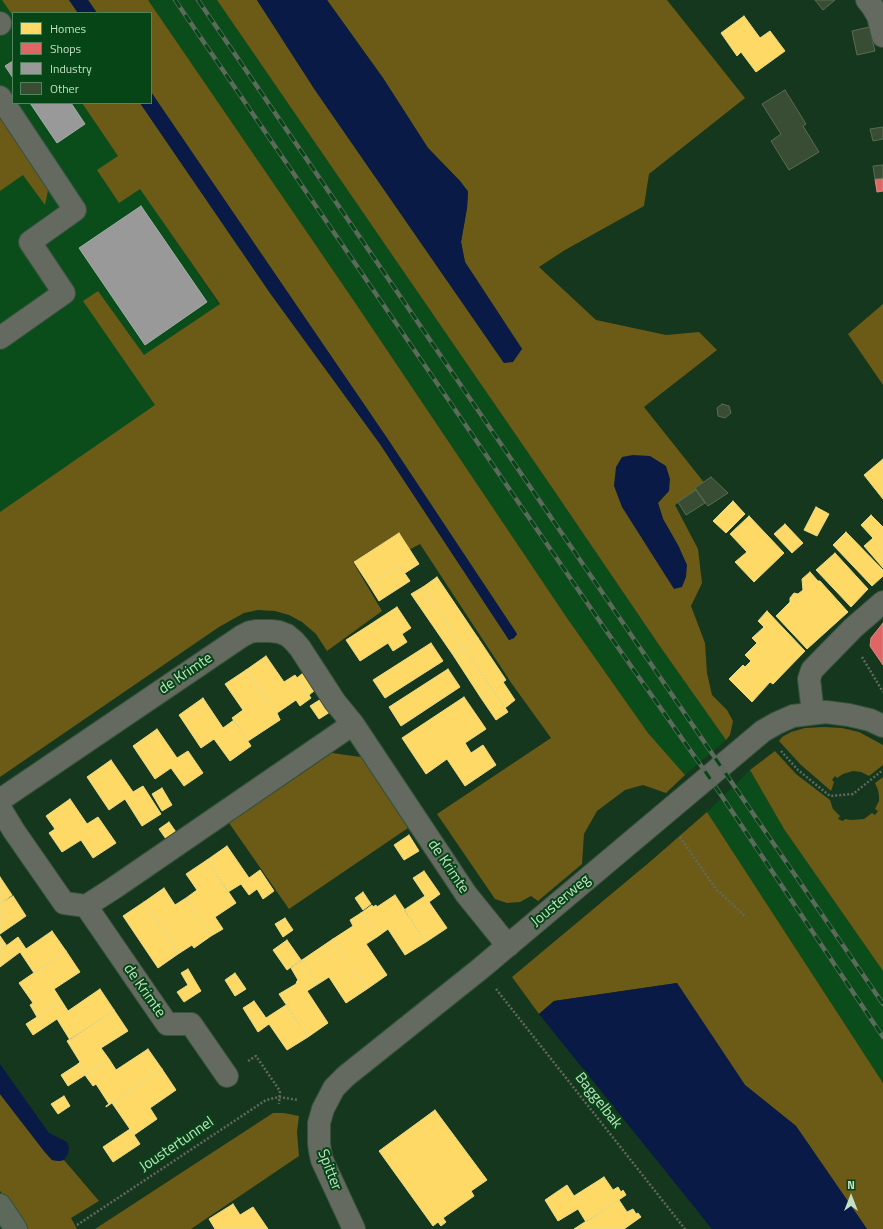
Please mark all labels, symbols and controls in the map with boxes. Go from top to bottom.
legend [12,12,152,104]
text: Homes [50,19,86,38]
text: Shops [50,39,81,58]
text: Industry [50,59,92,78]
text: Other [50,79,79,98]
street label: de Krimte [156,649,216,699]
street label: de Krimte [423,837,473,897]
street label: Jousterweg [528,871,594,931]
street label: de Krimte [119,961,169,1021]
street label: Baggelbak [571,1070,625,1132]
street label: Joustertunnel [137,1114,217,1176]
street label: Spitter [313,1147,345,1193]
north arrow [831,1177,871,1217]
text: N [847,1177,855,1193]

